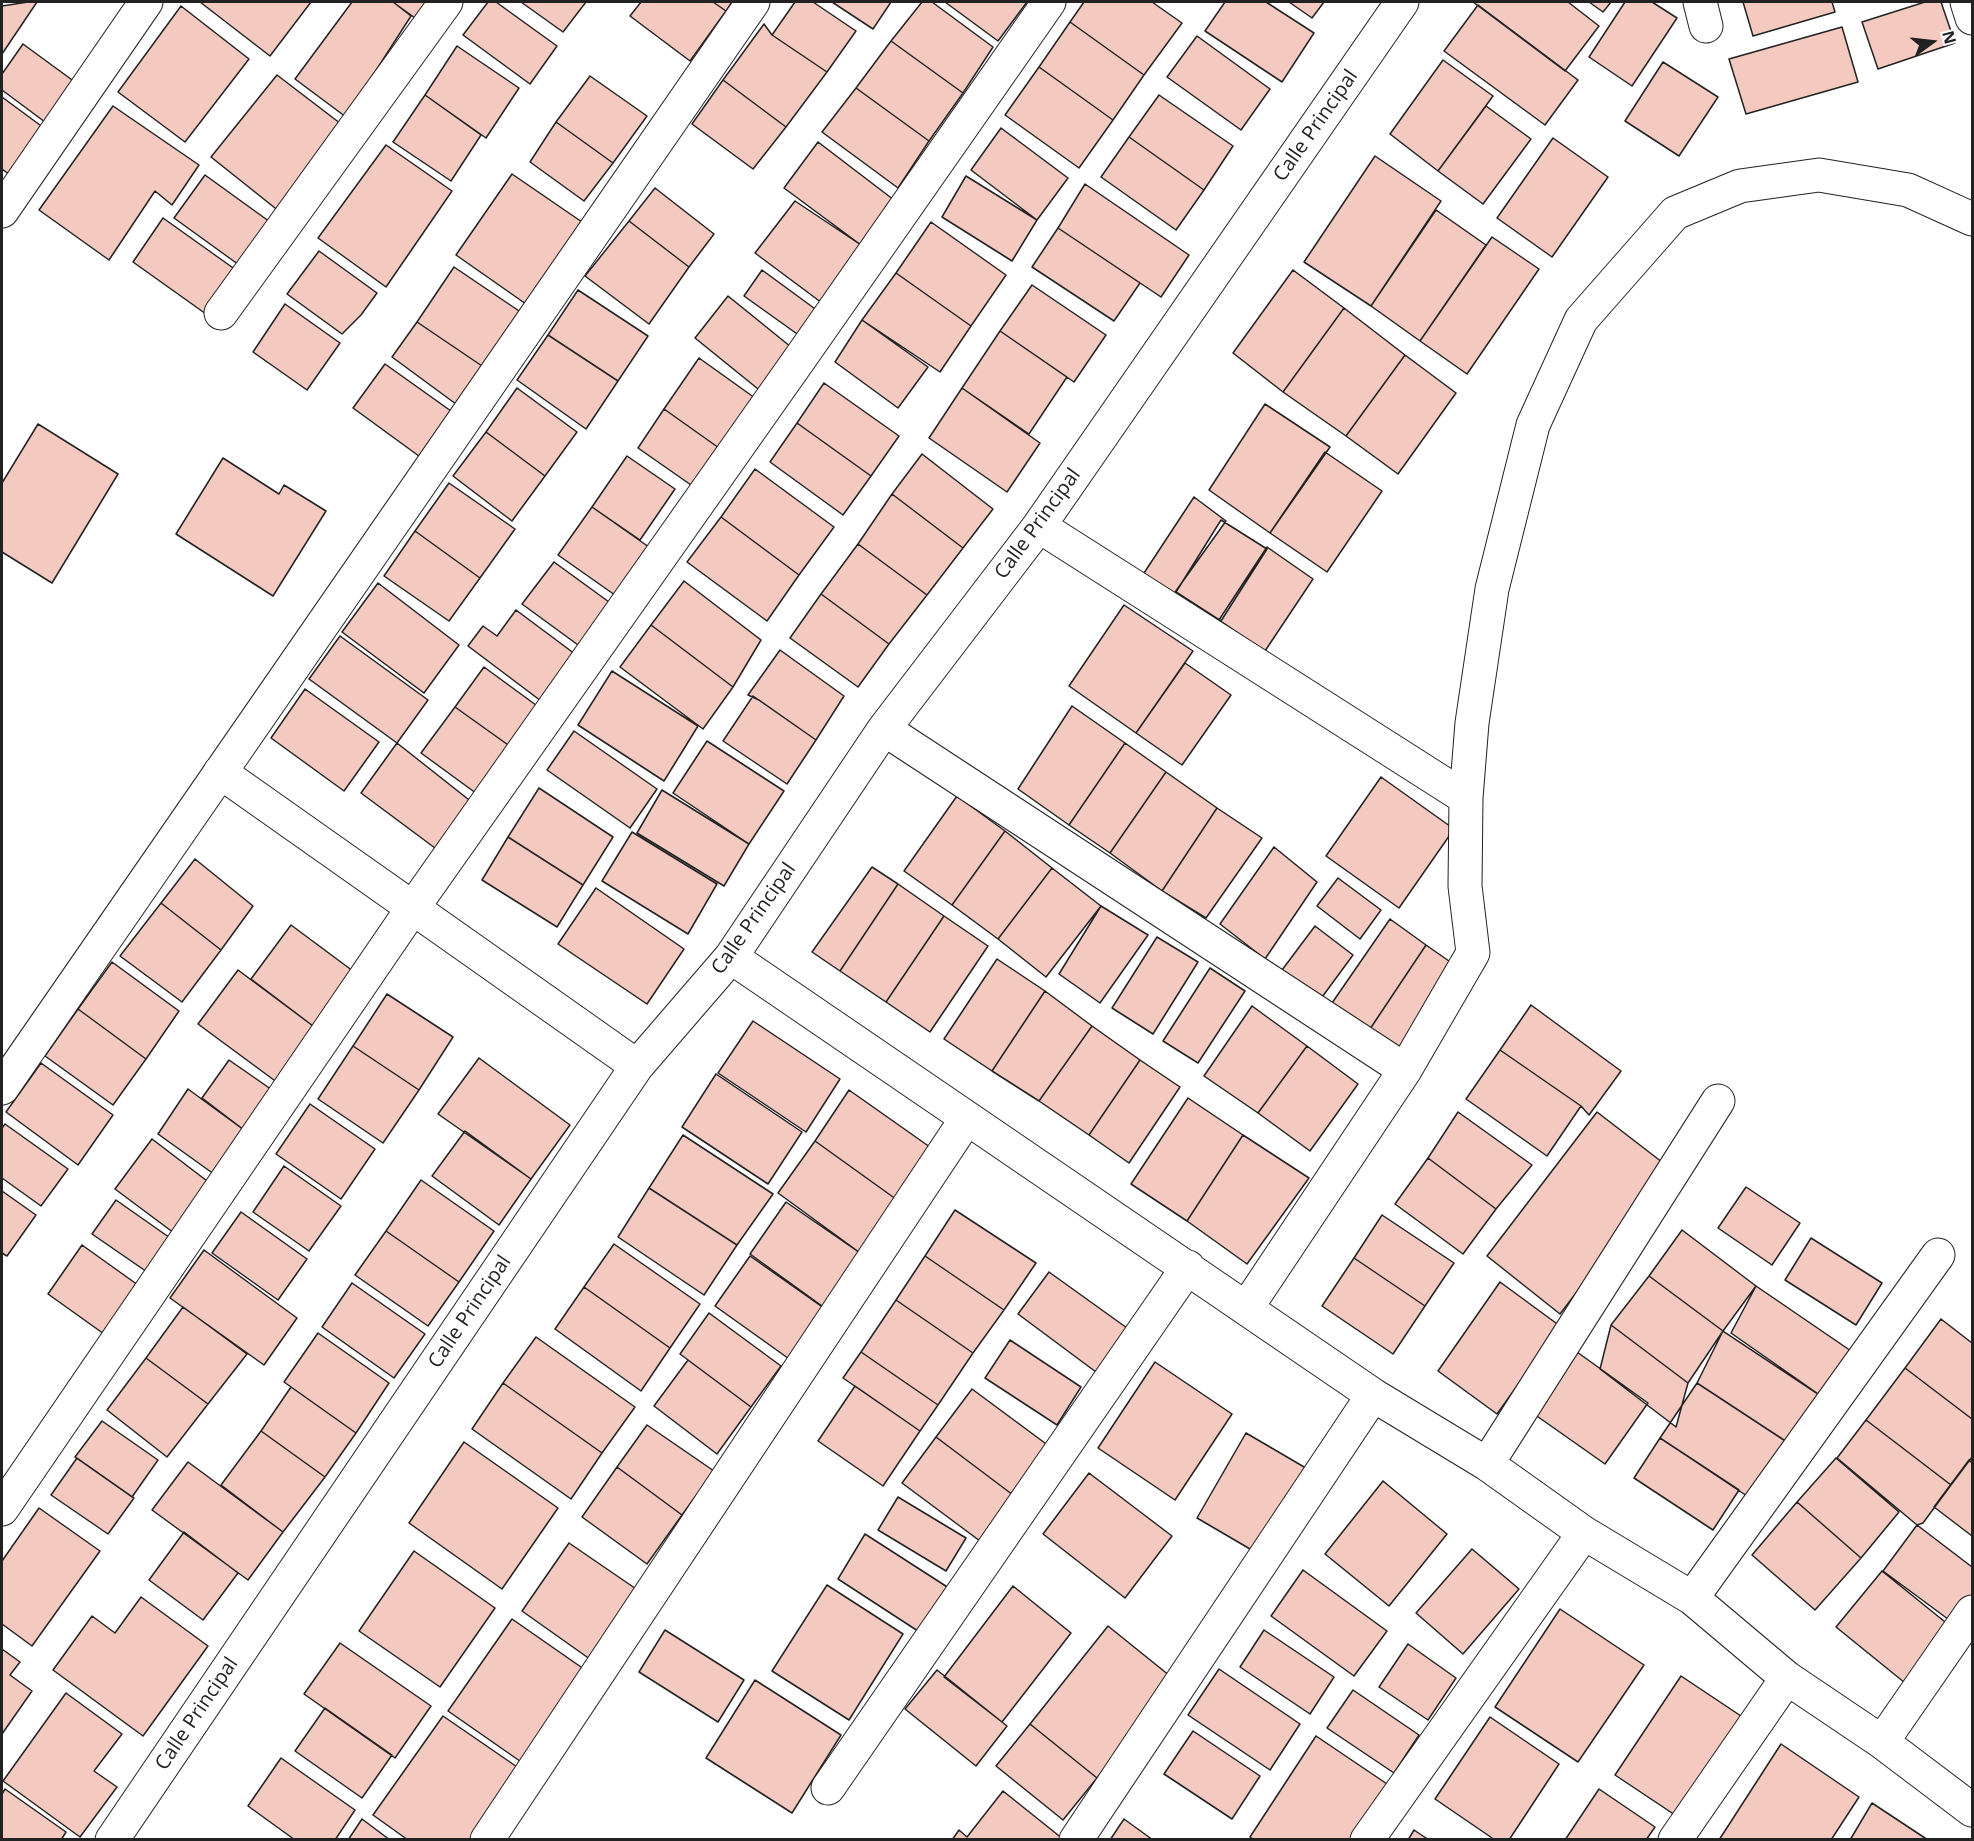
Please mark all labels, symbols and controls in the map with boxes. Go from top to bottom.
north arrow [1902,12,1962,72]
text: N [1937,28,1962,46]
street label: Calle Principal [1269,66,1363,186]
street label: Calle Principal [990,464,1086,584]
street label: Calle Principal [707,859,801,979]
street label: Calle Principal [423,1251,517,1373]
street label: Calle Principal [150,1653,244,1775]

